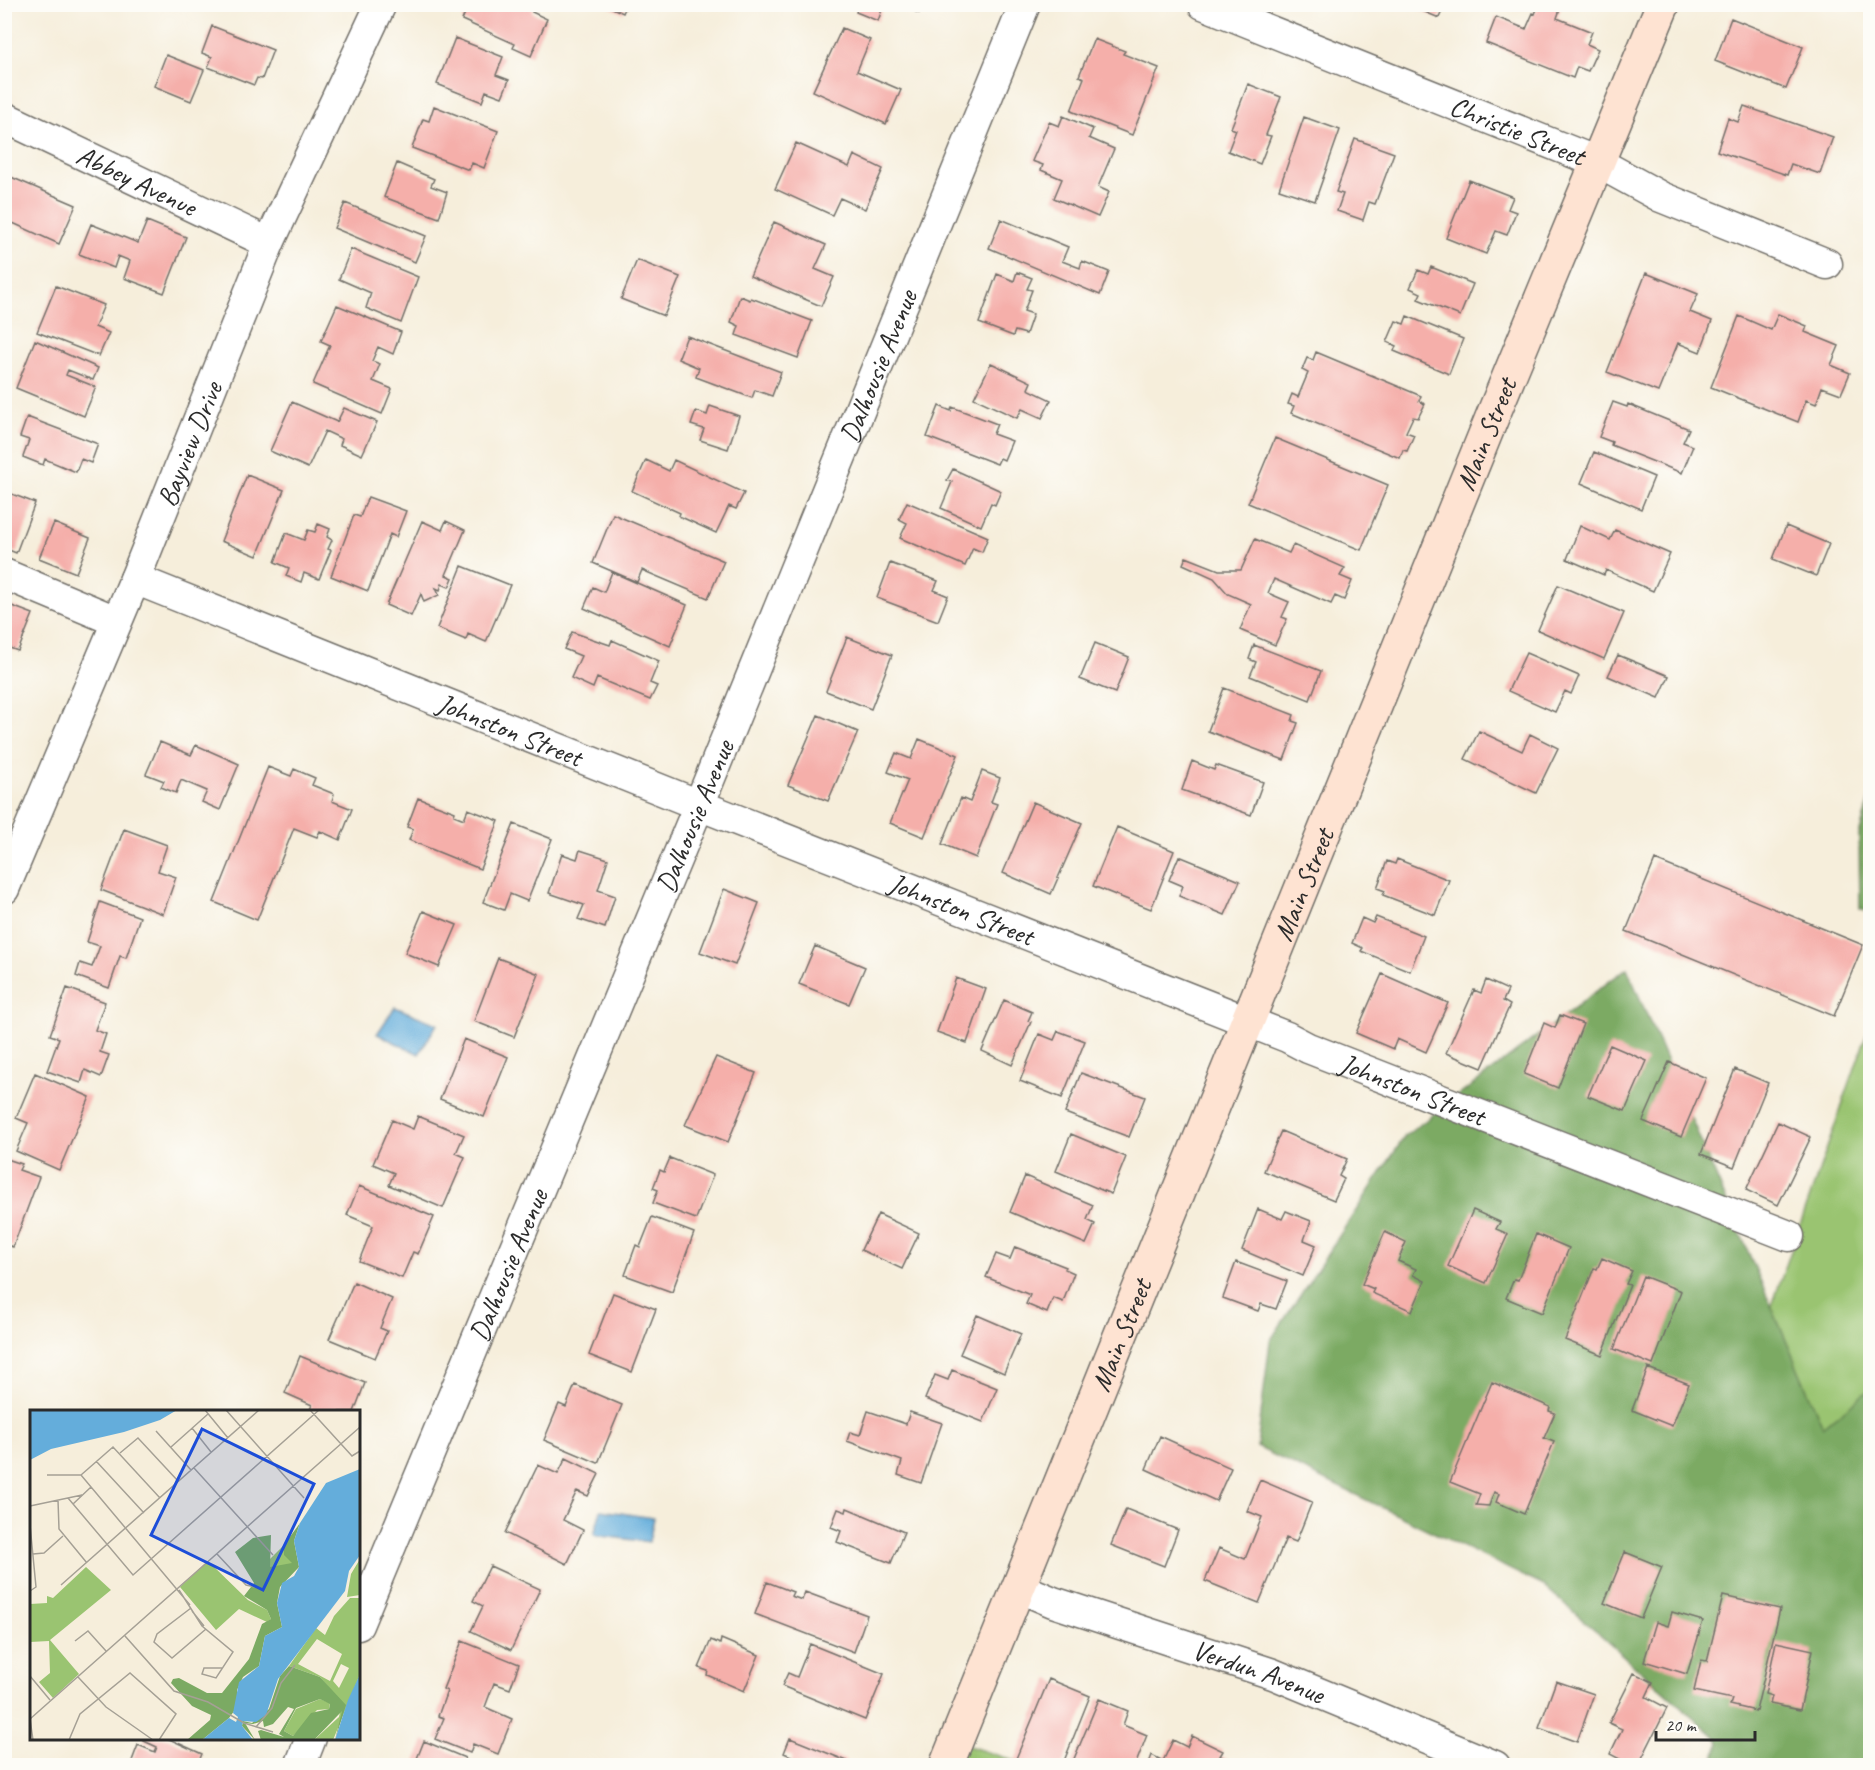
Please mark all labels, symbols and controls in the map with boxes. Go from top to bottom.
street label: Christie Street [1445,88,1592,174]
street label: Abbey Avenue [71,137,204,225]
street label: Dalhousie Avenue [832,283,925,448]
street label: Main Street [1447,371,1525,495]
street label: Bayview Drive [149,375,231,511]
street label: Johnston Street [431,684,590,775]
street label: Dalhousie Avenue [648,733,742,898]
street label: Main Street [1265,821,1343,946]
street label: Johnston Street [882,864,1041,954]
street label: Johnston Street [1333,1045,1493,1134]
street label: Dalhousie Avenue [461,1182,556,1346]
street label: Main Street [1083,1272,1160,1396]
inset map [30,1410,360,1740]
street label: Verdun Avenue [1188,1632,1331,1712]
scale bar [1656,1704,1755,1742]
text: 20 m [1665,1714,1698,1736]

